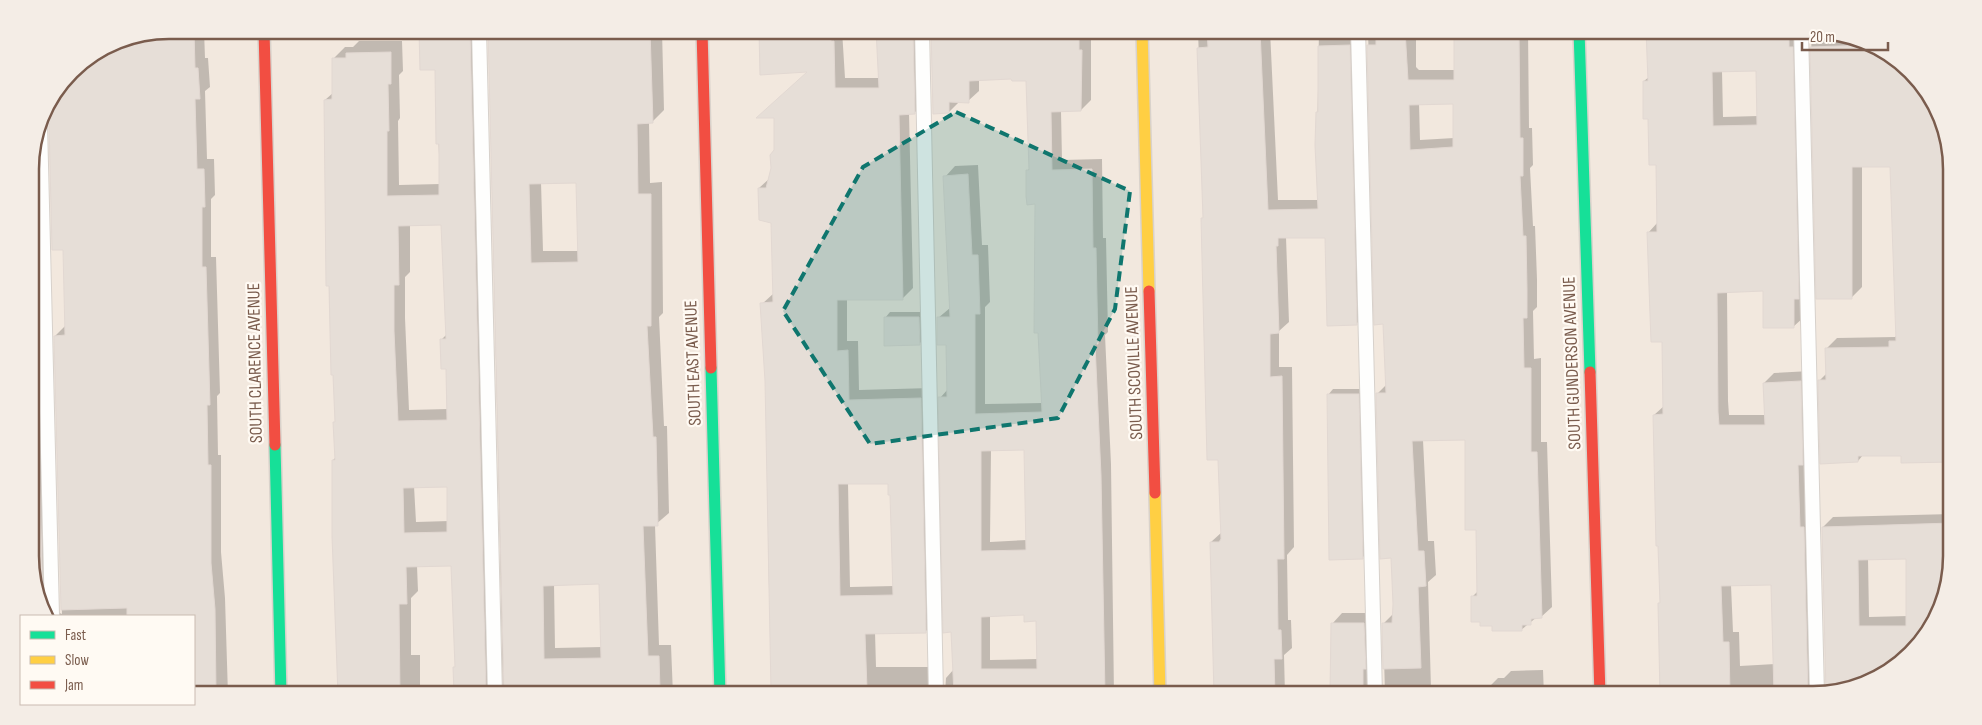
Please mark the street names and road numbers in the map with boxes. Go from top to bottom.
street label: SOUTH GUNDERSON AVENUE [1558,276,1586,450]
street label: SOUTH CLARENCE AVENUE [243,283,267,443]
street label: SOUTH SCOVILLE AVENUE [1121,286,1147,440]
street label: SOUTH EAST AVENUE [680,300,706,426]

